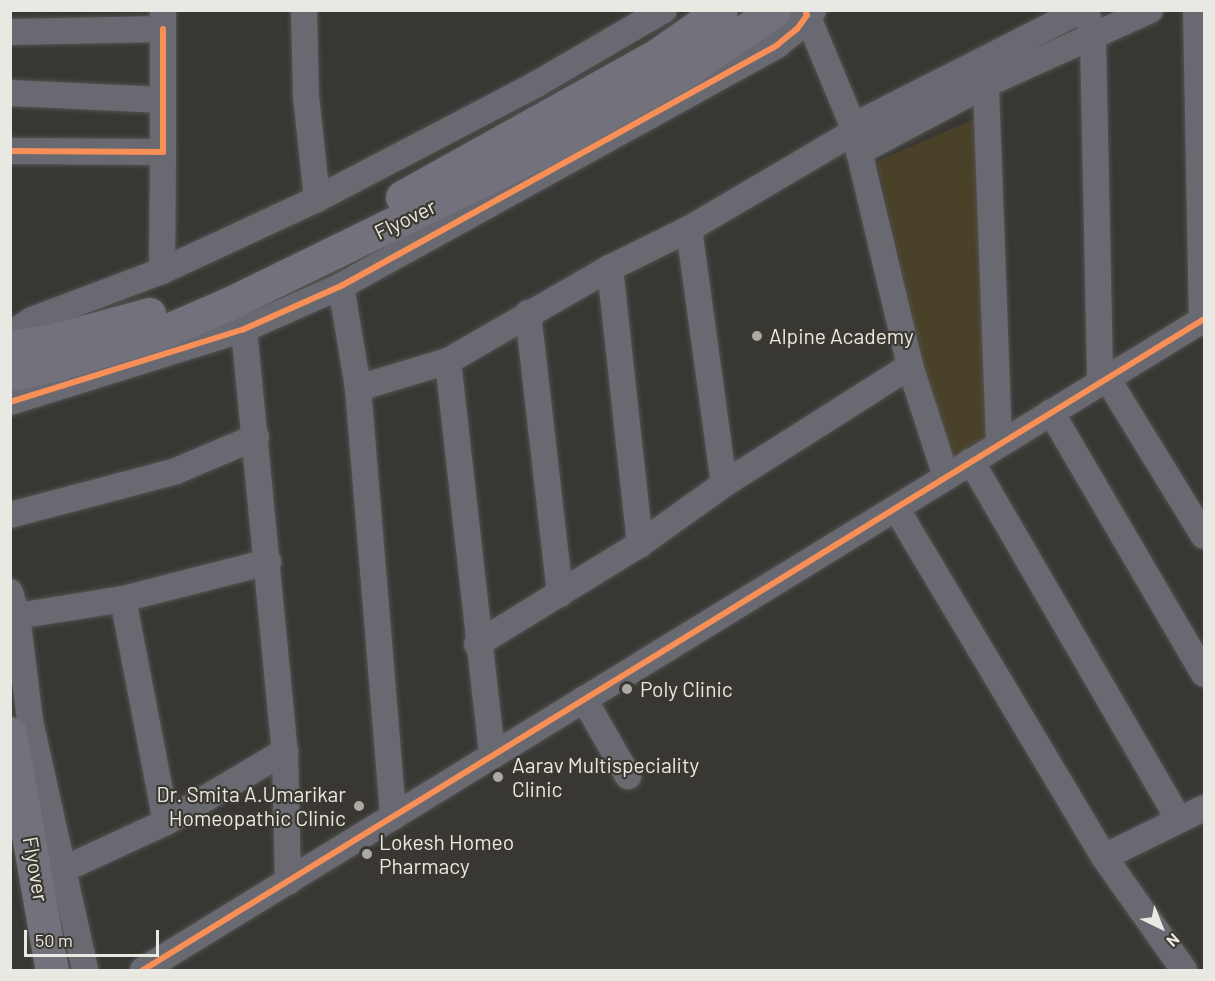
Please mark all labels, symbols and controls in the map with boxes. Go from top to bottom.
street label: Flyover [370,193,440,245]
place label: Alpine Academy [769,323,914,349]
marker: Alpine Academy [750,329,764,343]
place label: Poly Clinic [640,676,733,702]
marker: Poly Clinic [618,680,636,698]
place label: Aarav Multispeciality Clinic [512,752,699,802]
marker: Aarav Multispeciality Clinic [489,768,507,786]
place label: Dr. Smita A.Umarikar Homeopathic Clinic [156,781,346,831]
marker: Dr. Smita A.Umarikar Homeopathic Clinic [350,797,368,815]
place label: Lokesh Homeo Pharmacy [379,829,514,879]
street label: Flyover [18,835,54,903]
marker: Lokesh Homeo Pharmacy [360,847,374,861]
north arrow [1131,897,1191,957]
scale bar [27,918,162,956]
text: 50 m [35,929,73,951]
text: N [1163,930,1184,951]

